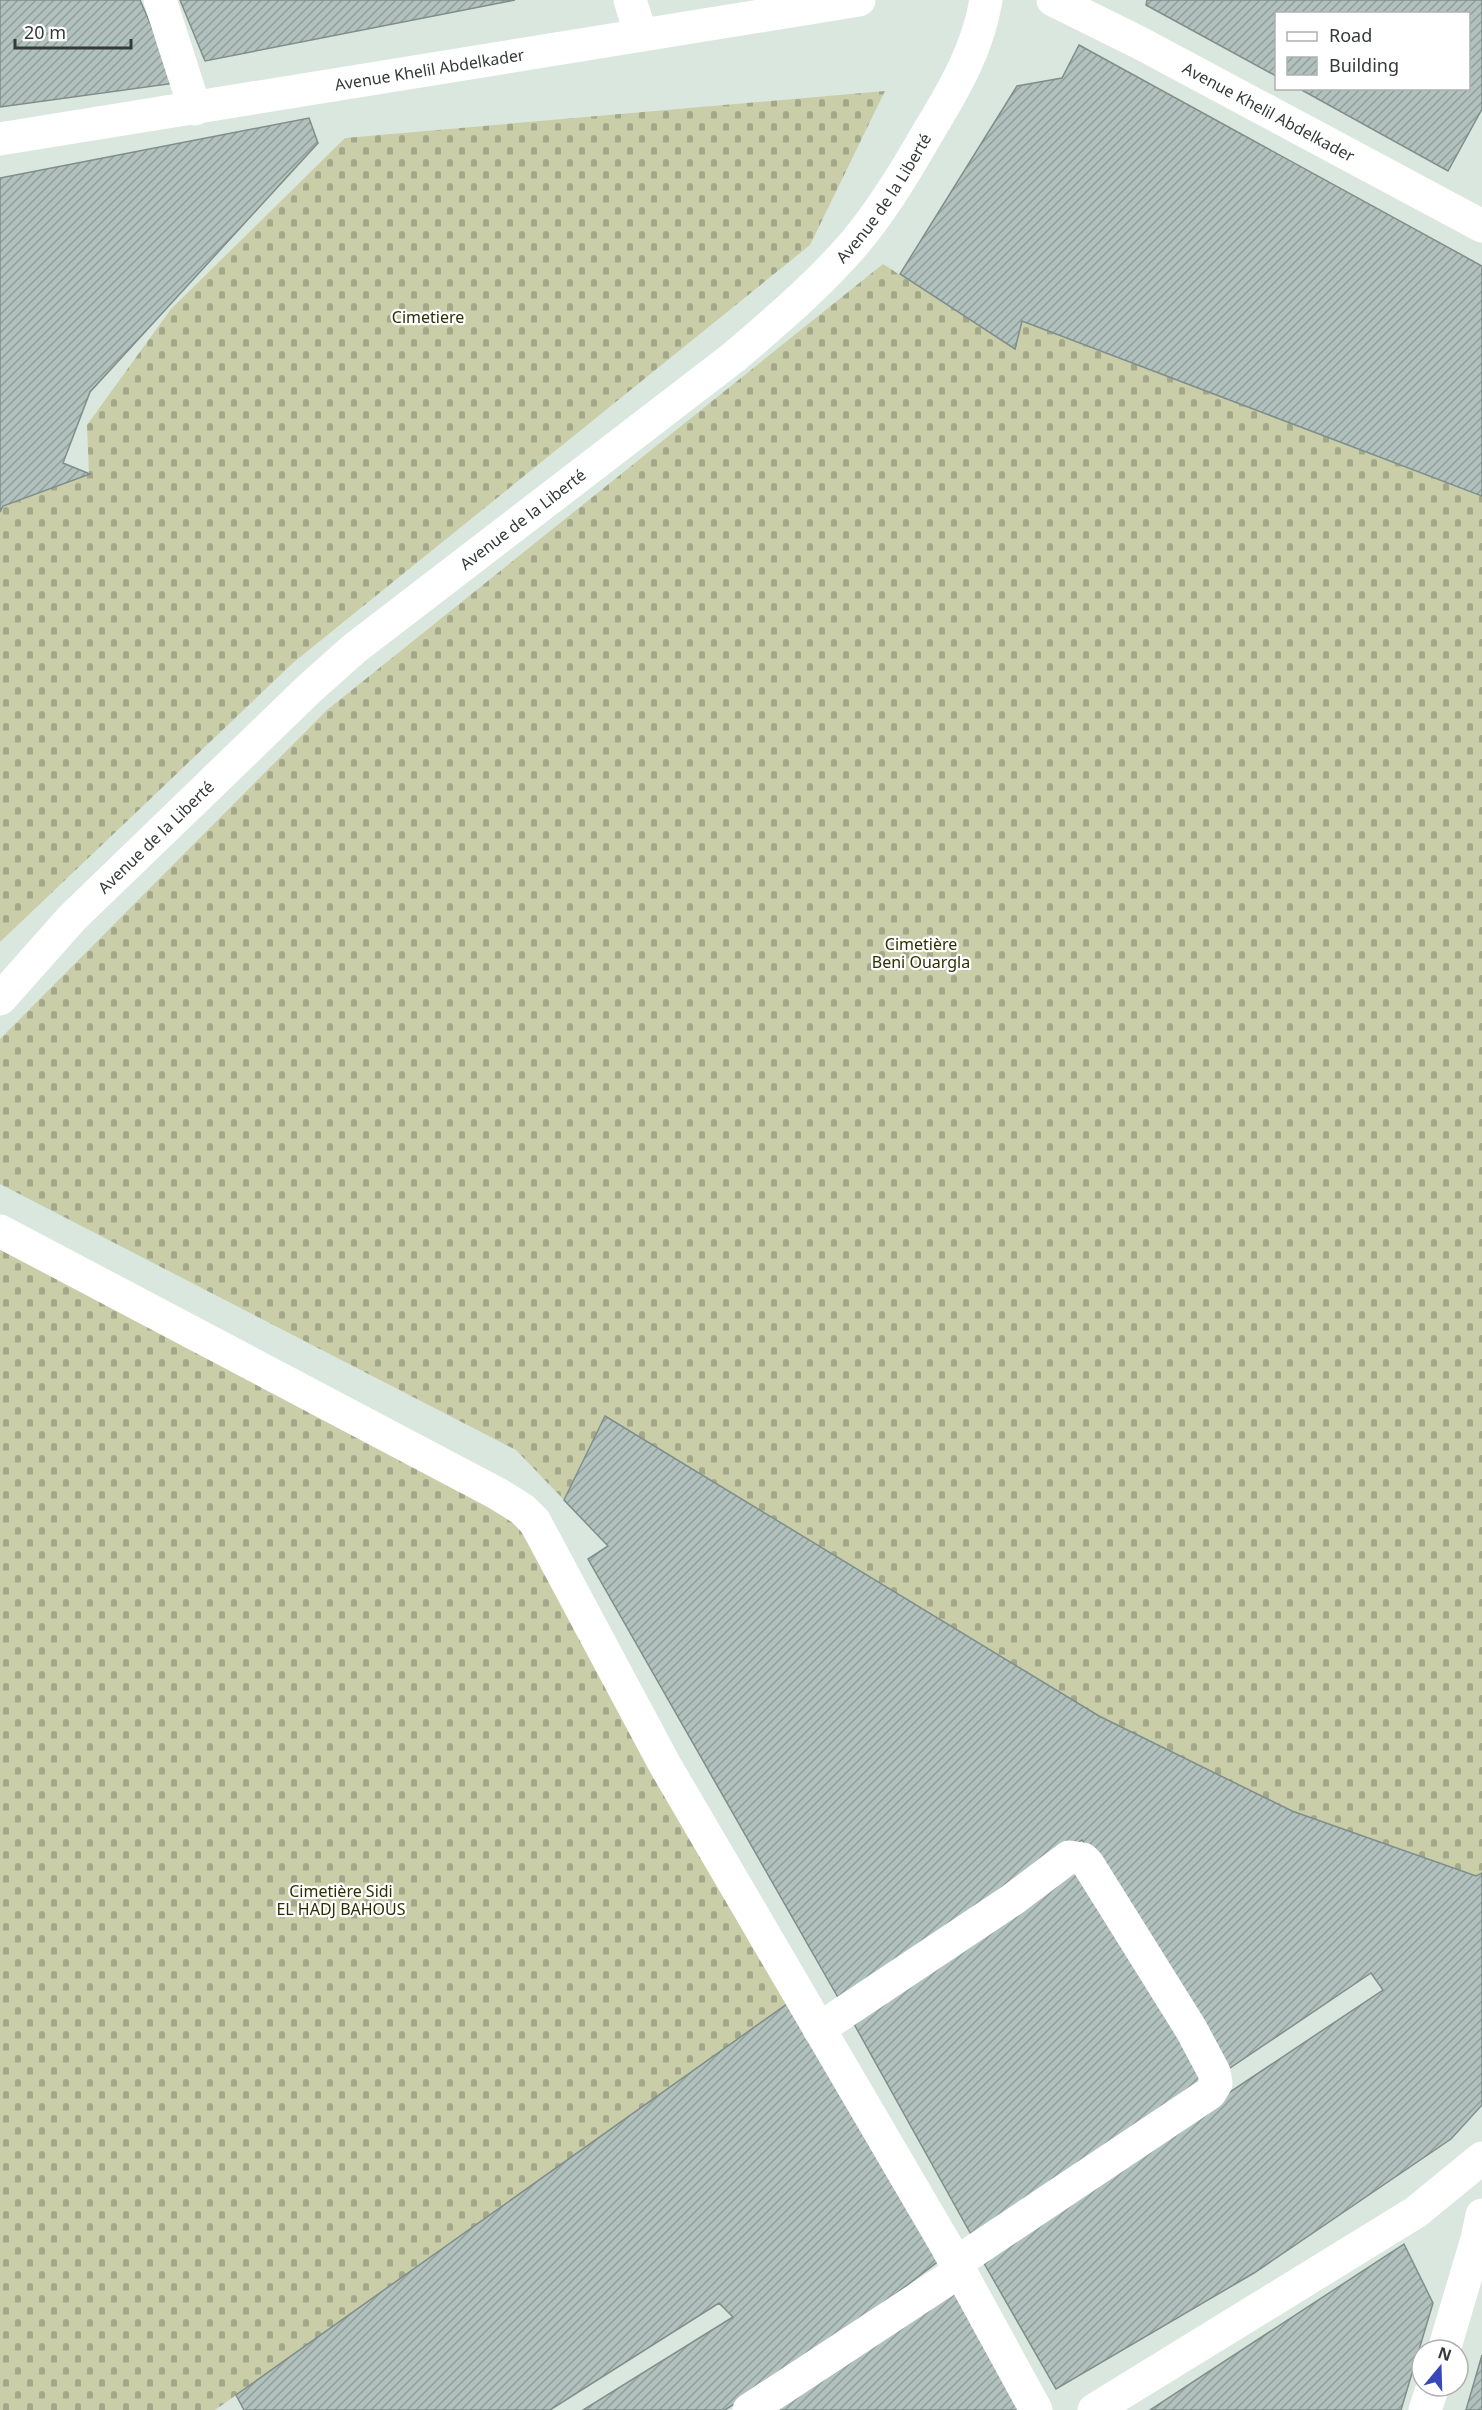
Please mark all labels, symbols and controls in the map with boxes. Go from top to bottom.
scale bar [15,12,130,50]
legend [1275,12,1470,90]
text: 20 m [24,20,66,44]
text: Road [1329,23,1372,47]
street label: Avenue Khelil Abdelkader [333,43,526,96]
text: Building [1329,53,1399,77]
street label: Avenue Khelil Abdelkader [1179,57,1359,167]
street label: Avenue de la Liberté [831,129,936,268]
park label: Cimetiere [392,306,464,328]
street label: Avenue de la Liberté [455,464,590,575]
street label: Avenue de la Liberté [93,776,219,898]
park label: Cimetière Beni Ouargla [872,933,970,973]
park label: Cimetière Sidi EL HADJ BAHOUS [276,1880,406,1920]
north arrow [1410,2338,1470,2398]
text: N [1435,2341,1455,2366]

